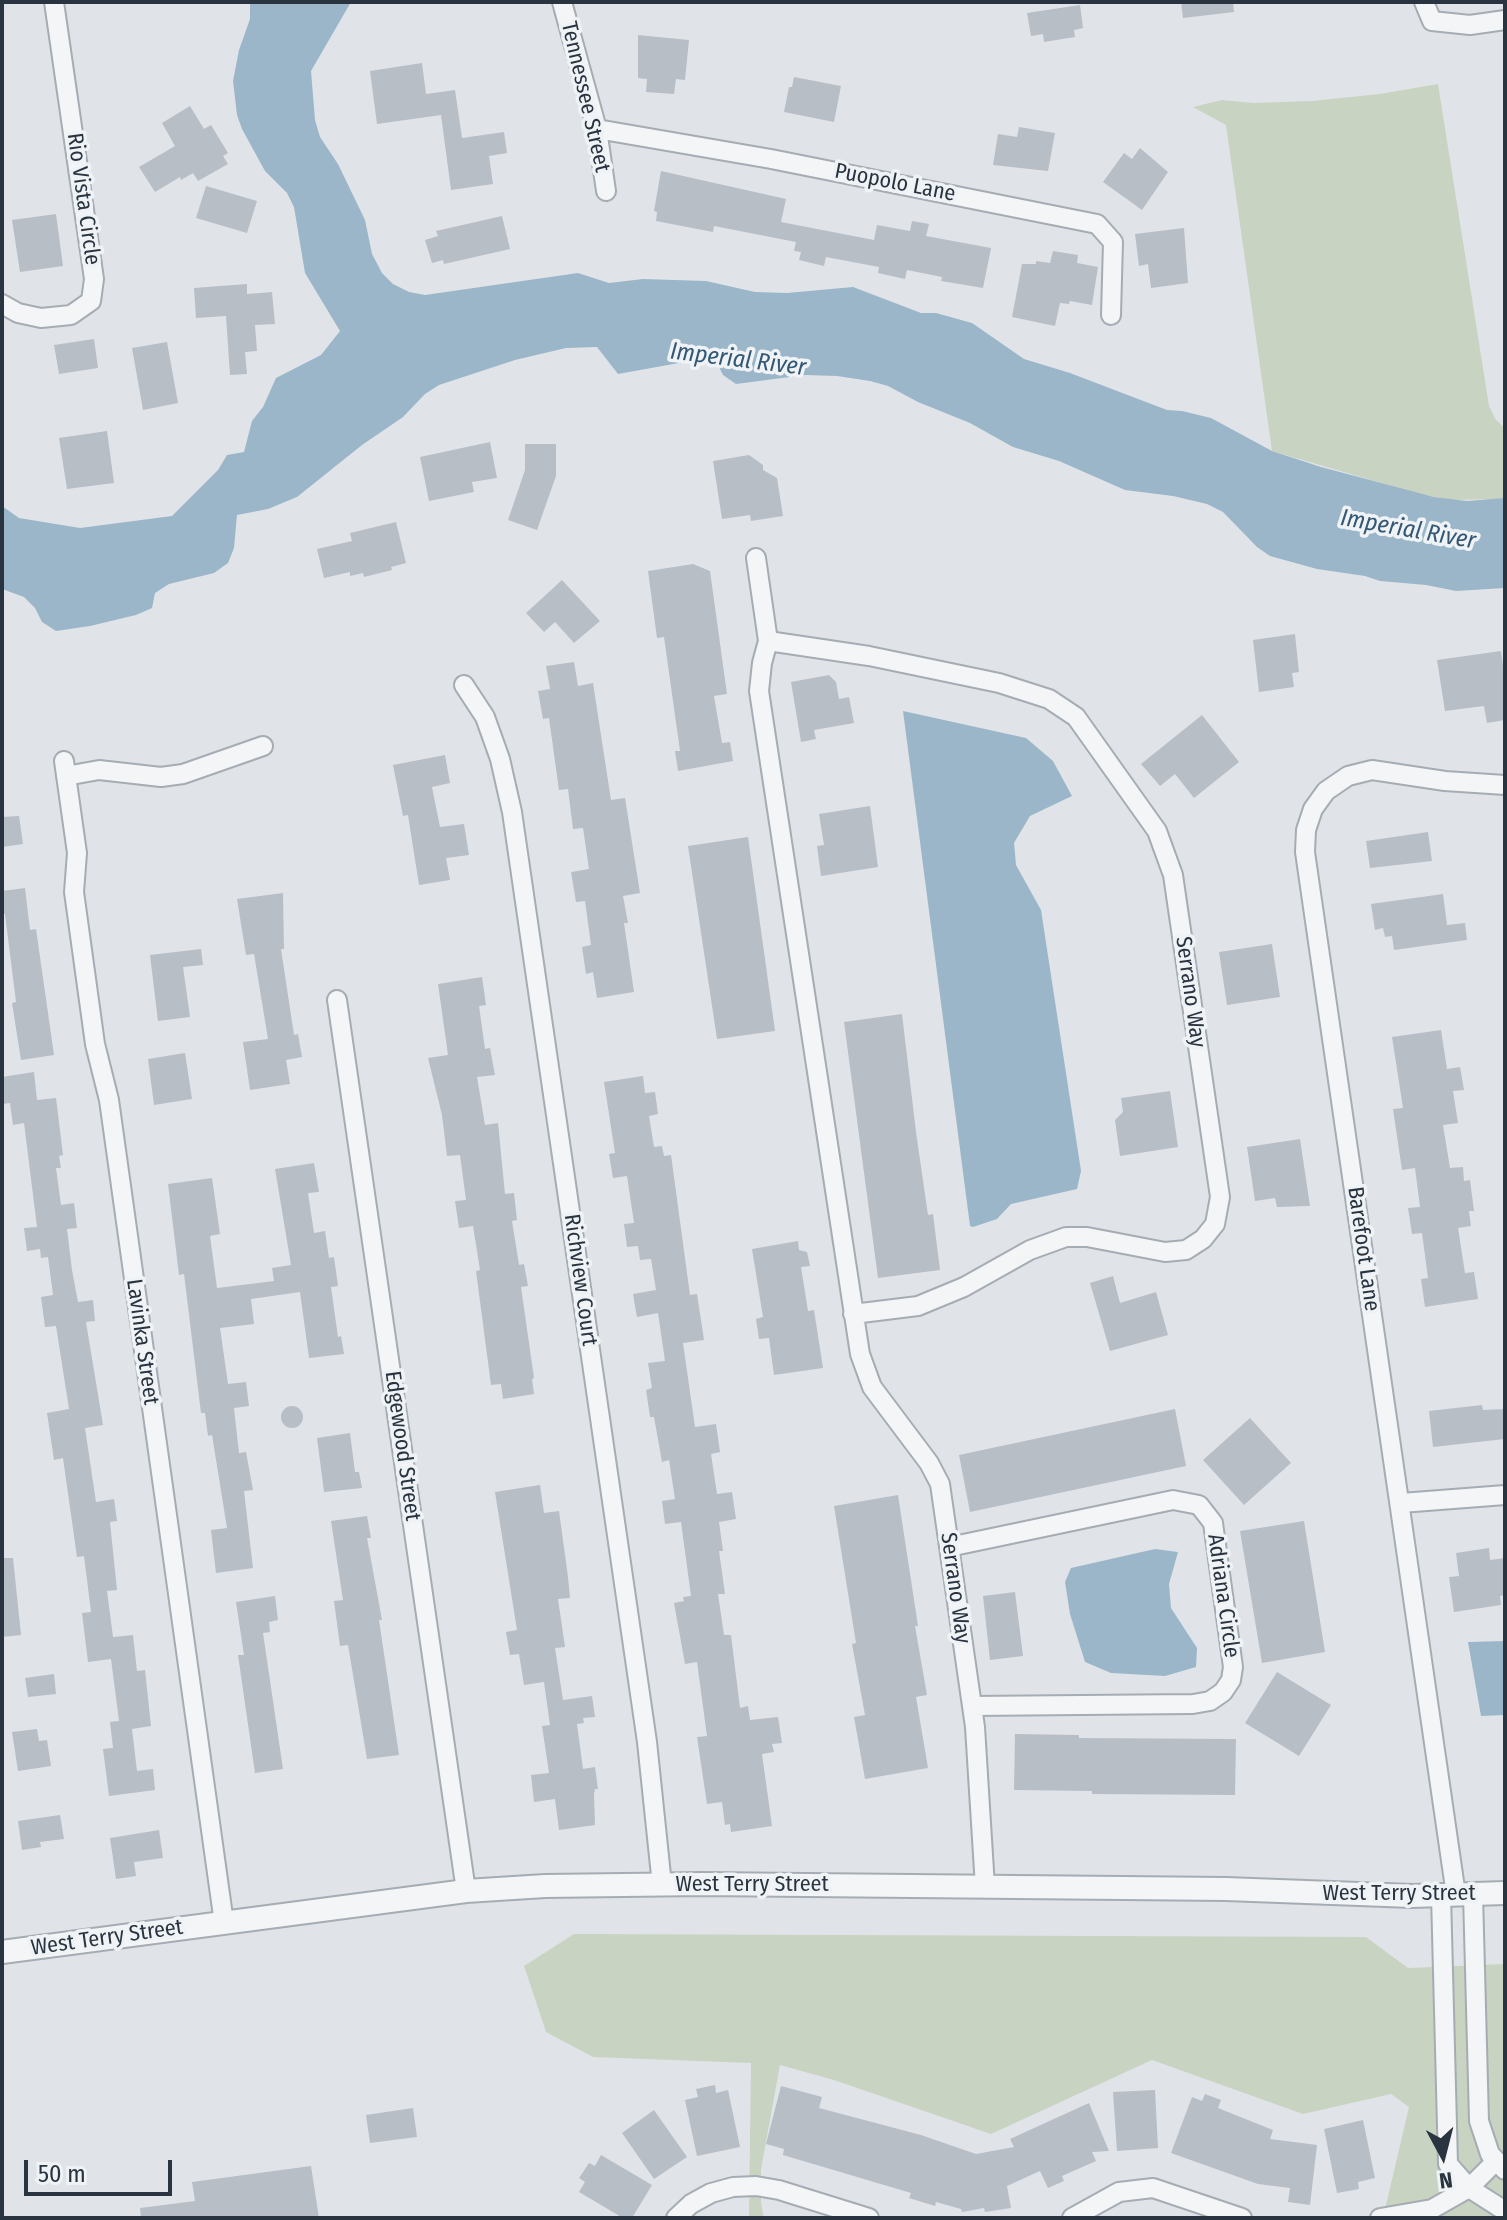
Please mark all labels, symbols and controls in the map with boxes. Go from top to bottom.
street label: Tennessee Street [555,19,615,175]
street label: Rio Vista Circle [61,131,105,267]
street label: Puopolo Lane [832,158,958,208]
water label: Imperial River [668,337,808,383]
water label: Imperial River [1338,504,1478,556]
street label: Serrano Way [1169,935,1211,1049]
street label: Barefoot Lane [1341,1185,1385,1313]
street label: Richview Court [558,1212,602,1348]
street label: Lavinka Street [120,1277,164,1407]
street label: Edgewood Street [378,1369,426,1523]
street label: Serrano Way [934,1531,976,1645]
street label: Adriana Circle [1201,1532,1245,1660]
street label: West Terry Street [675,1872,829,1898]
street label: West Terry Street [1322,1881,1476,1907]
street label: West Terry Street [29,1914,185,1962]
north arrow [1403,2116,1483,2196]
scale bar [28,2144,176,2194]
text: 50 m [38,2160,86,2188]
text: N [1438,2166,1454,2195]

